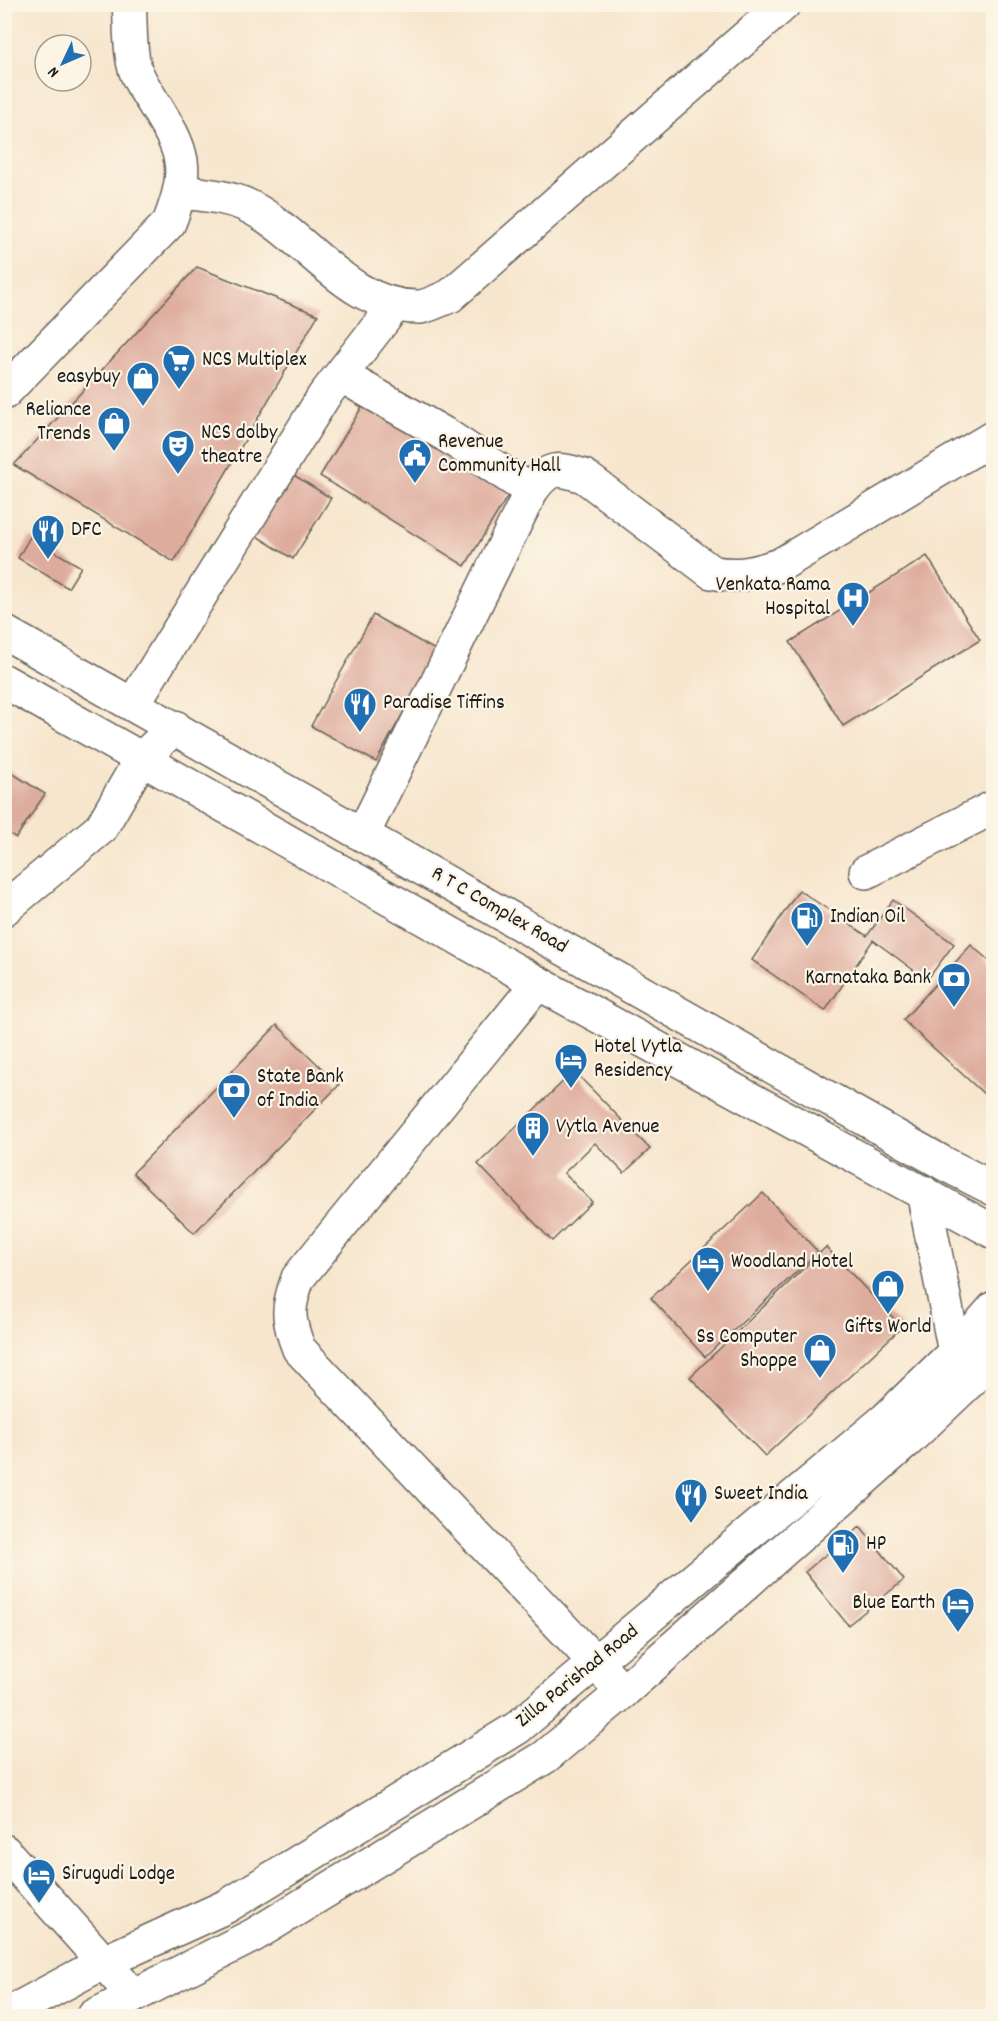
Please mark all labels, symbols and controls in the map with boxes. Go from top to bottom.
north arrow [33,33,93,93]
text: N [43,61,65,83]
supermarket icon: NCS Multiplex [161,343,197,390]
place label: NCS Multiplex [202,346,307,376]
shop icon: easybuy [125,360,161,407]
place label: easybuy [57,363,120,393]
place label: Reliance Trends [25,396,91,450]
shop icon: Reliance Trends [96,405,132,452]
place label: NCS dolby theatre [201,419,278,473]
theatre icon: NCS dolby theatre [160,428,196,475]
place label: Revenue Community Hall [438,428,561,482]
public building icon: Revenue Community Hall [397,437,433,484]
restaurant icon: DFC [30,513,66,560]
place label: DFC [71,516,102,546]
place label: Venkata Rama Hospital [716,571,831,625]
hospital icon: Venkata Rama Hospital [835,580,871,627]
restaurant icon: Paradise Tiffins [342,686,378,733]
place label: Paradise Tiffins [383,689,505,719]
street label: R T C Complex Road [425,860,573,962]
fuel station icon: Indian Oil [789,900,825,947]
place label: Indian Oil [830,903,905,933]
bank icon: Karnataka Bank [936,961,972,1008]
place label: Karnataka Bank [805,964,931,994]
place label: Hotel Vytla Residency [594,1033,683,1087]
hotel icon: Hotel Vytla Residency [553,1042,589,1089]
place label: State Bank of India [257,1063,344,1117]
bank icon: State Bank of India [216,1072,252,1119]
building icon: Vytla Avenue [515,1110,551,1157]
place label: Vytla Avenue [556,1113,659,1143]
hotel icon: Woodland Hotel [690,1245,726,1292]
place label: Woodland Hotel [731,1248,853,1278]
shop icon: Gifts World [870,1268,906,1315]
place label: Gifts World [844,1313,932,1343]
place label: Ss Computer Shoppe [696,1323,797,1377]
shop icon: Ss Computer Shoppe [802,1332,838,1379]
restaurant icon: Sweet India [673,1477,709,1524]
place label: Sweet India [714,1480,809,1510]
fuel station icon: HP [825,1527,861,1574]
place label: HP [866,1530,886,1560]
hotel icon: Blue Earth [940,1586,976,1633]
place label: Blue Earth [852,1589,935,1619]
street label: Zilla Parishad Road [510,1618,646,1736]
hotel icon: Sirugudi Lodge [21,1857,57,1904]
place label: Sirugudi Lodge [62,1860,175,1890]

